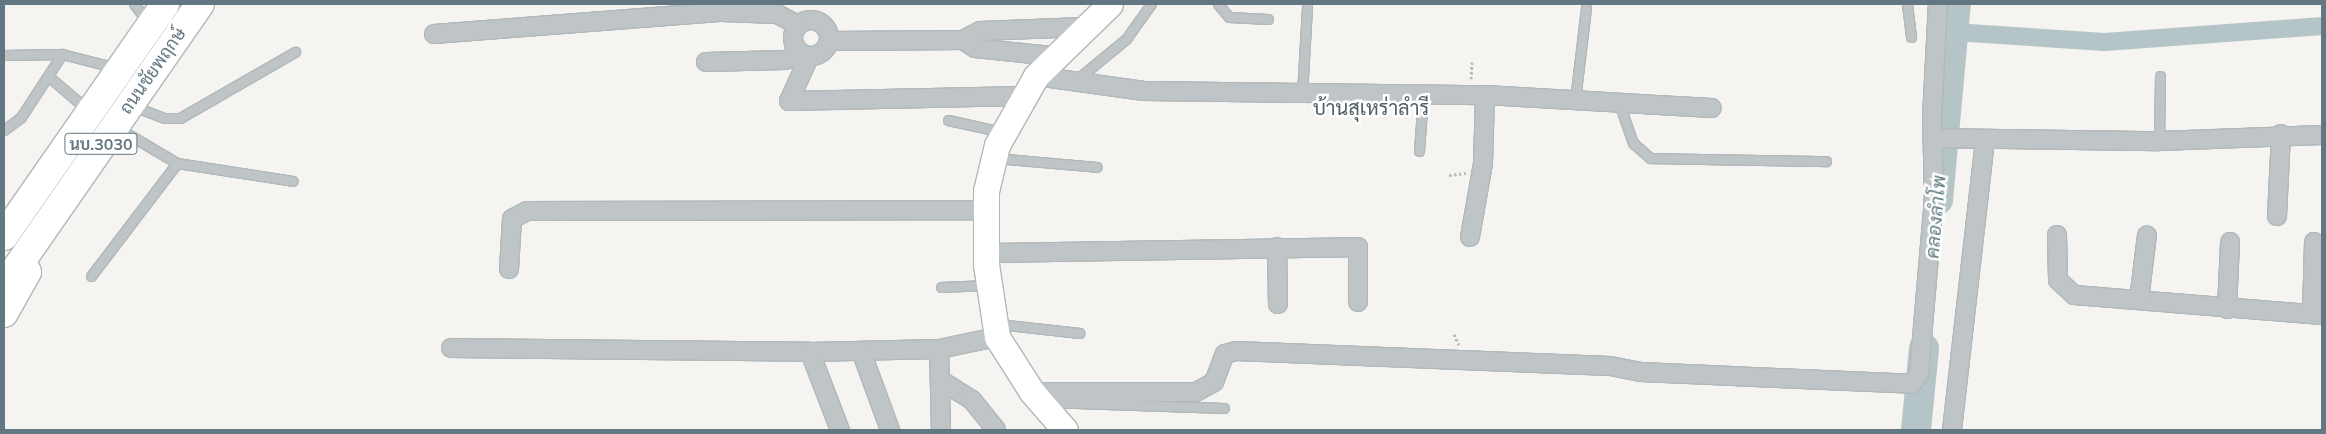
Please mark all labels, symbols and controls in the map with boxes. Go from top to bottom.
street label: ถนนชัยพฤกษ์ [115,24,191,118]
district label: บ้านสุเหร่าลำรี [1313,95,1429,119]
road number: นบ.3030 [64,130,138,158]
water label: คลองลำโพ [1921,174,1951,260]

